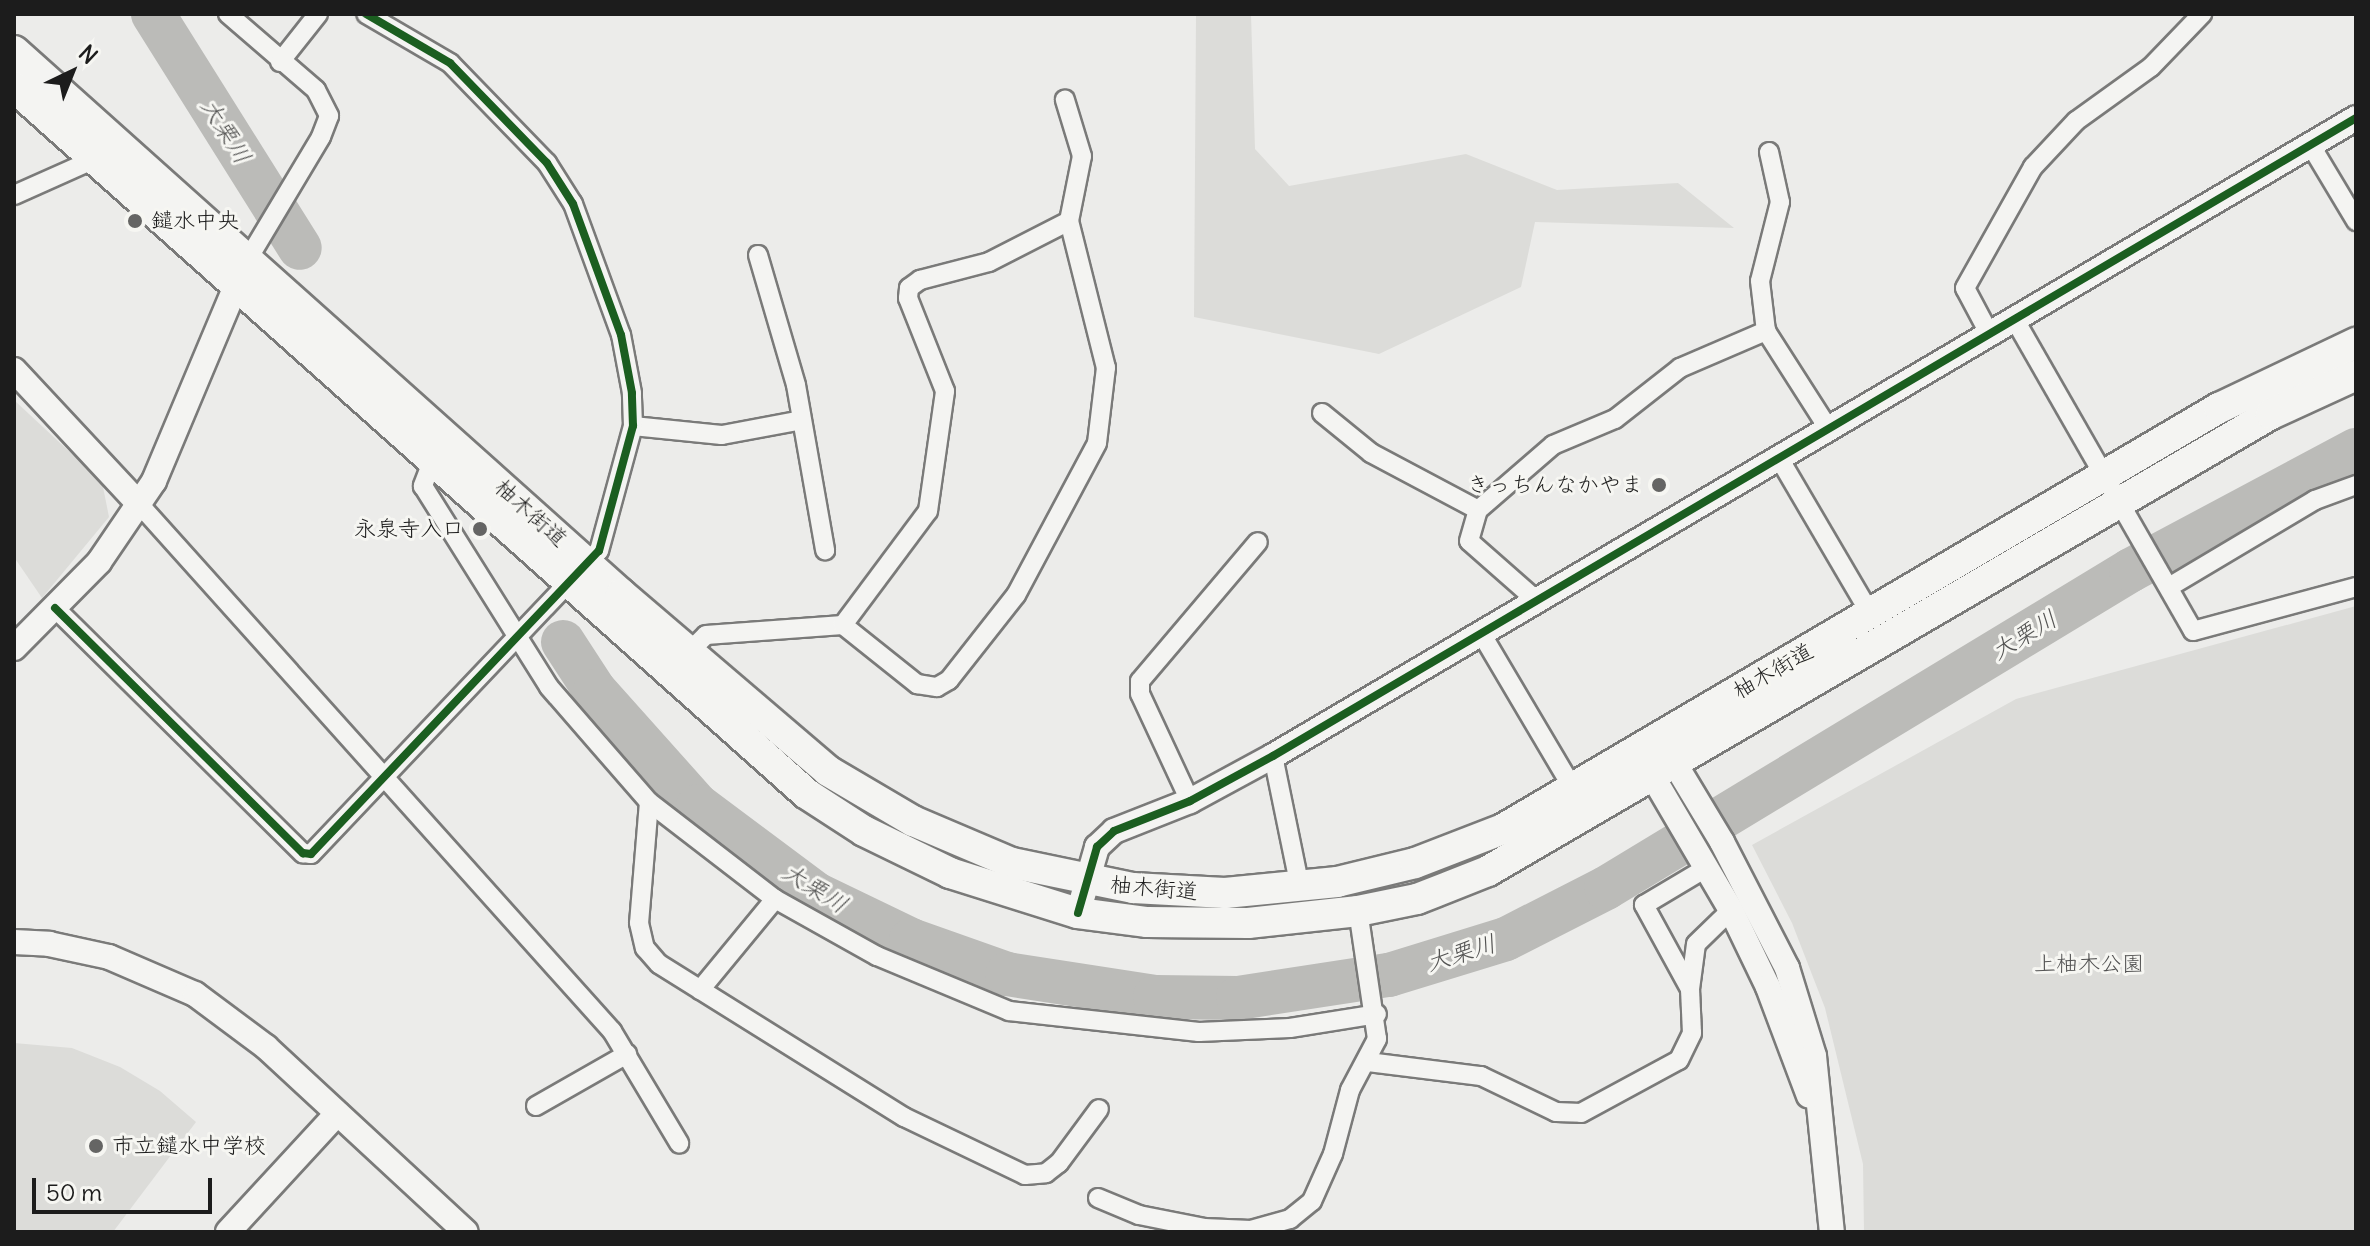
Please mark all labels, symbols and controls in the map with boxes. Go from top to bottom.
north arrow [32,32,112,112]
text: N [73,39,103,70]
water label: 大栗川 [195,93,257,169]
place label: 鑓水中央 [151,208,239,234]
marker: 鑓水中央 [126,212,144,230]
place label: きっちんなかやま [1467,472,1643,498]
street label: 柚木街道 [489,474,573,552]
marker: きっちんなかやま [1650,476,1668,494]
place label: 永泉寺入口 [354,516,464,542]
marker: 永泉寺入口 [471,520,489,538]
water label: 大栗川 [1986,604,2062,666]
street label: 柚木街道 [1728,638,1818,704]
water label: 大栗川 [777,857,853,919]
street label: 柚木街道 [1109,871,1199,905]
water label: 大栗川 [1422,929,1500,977]
park label: 上柚木公園 [2034,951,2144,977]
place label: 市立鑓水中学校 [112,1133,266,1159]
marker: 市立鑓水中学校 [87,1137,105,1155]
scale bar [36,1162,216,1212]
text: 50 m [46,1177,102,1207]

